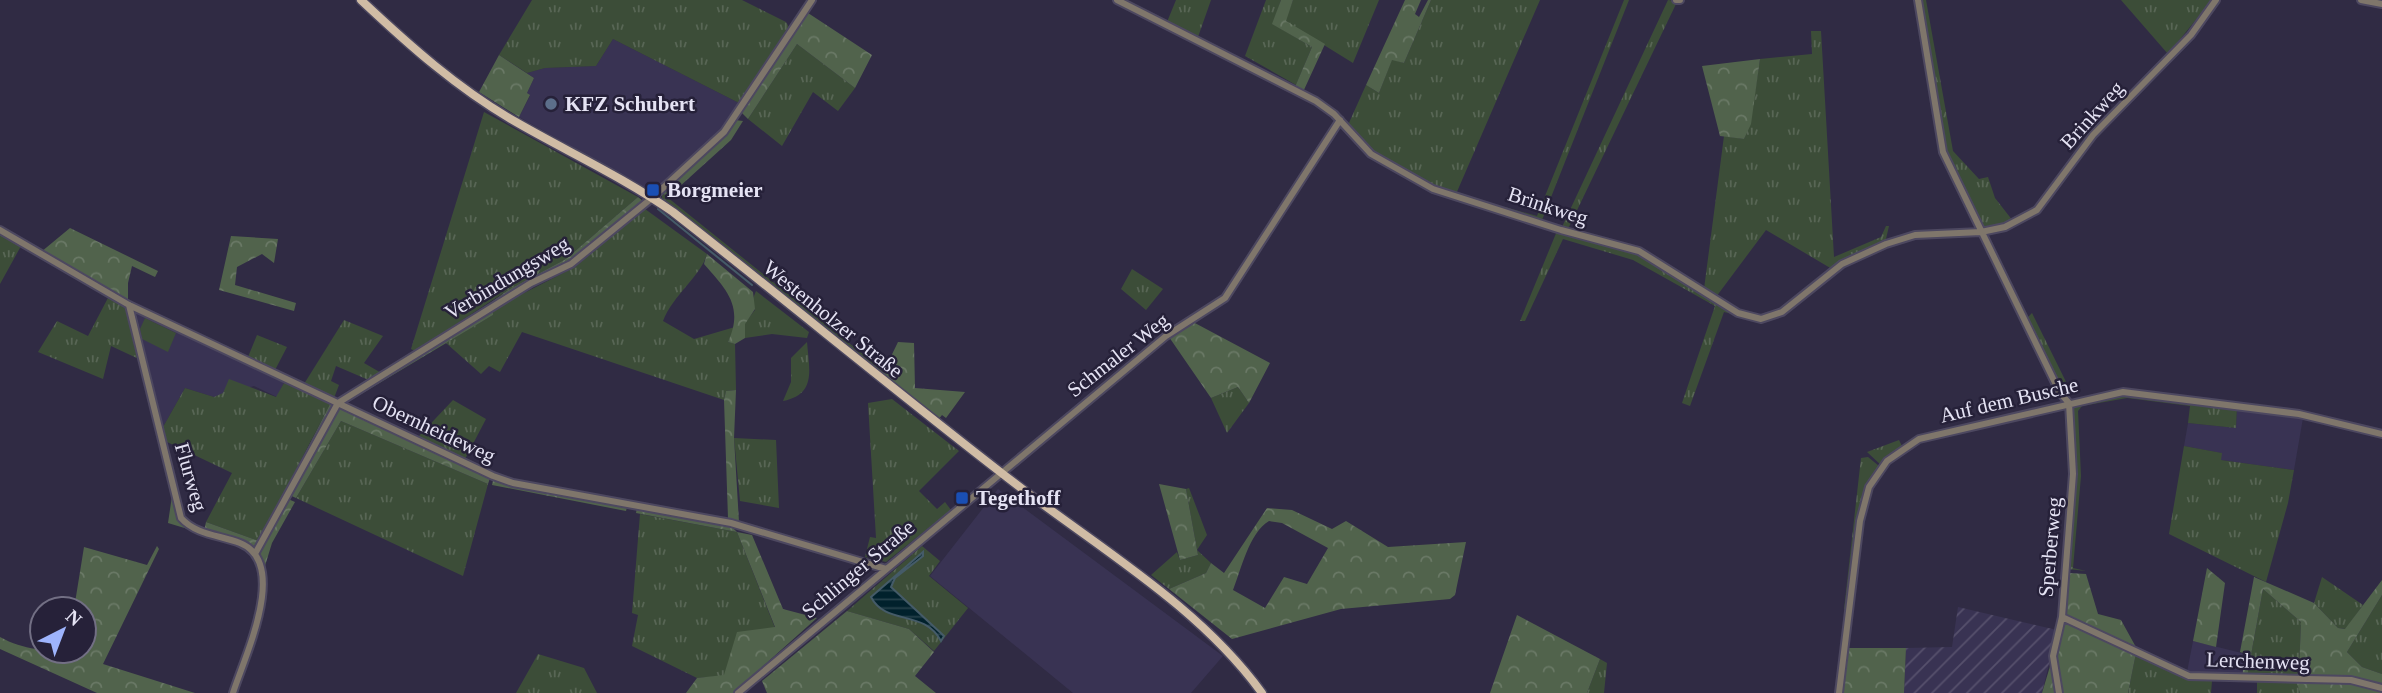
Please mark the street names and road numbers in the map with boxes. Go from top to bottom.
street label: Brinkweg [2055,76,2129,154]
street label: Brinkweg [1505,182,1592,230]
street label: Verbindungsweg [440,231,574,325]
street label: Westenholzer Straße [758,255,908,383]
street label: Schmaler Weg [1062,308,1174,402]
street label: Auf dem Busche [1938,372,2080,428]
street label: Obernheideweg [369,390,500,468]
street label: Flurweg [170,440,212,514]
street label: Sperberweg [2034,496,2066,598]
street label: Schlinger Straße [797,515,919,623]
street label: Lerchenweg [2206,647,2311,675]

